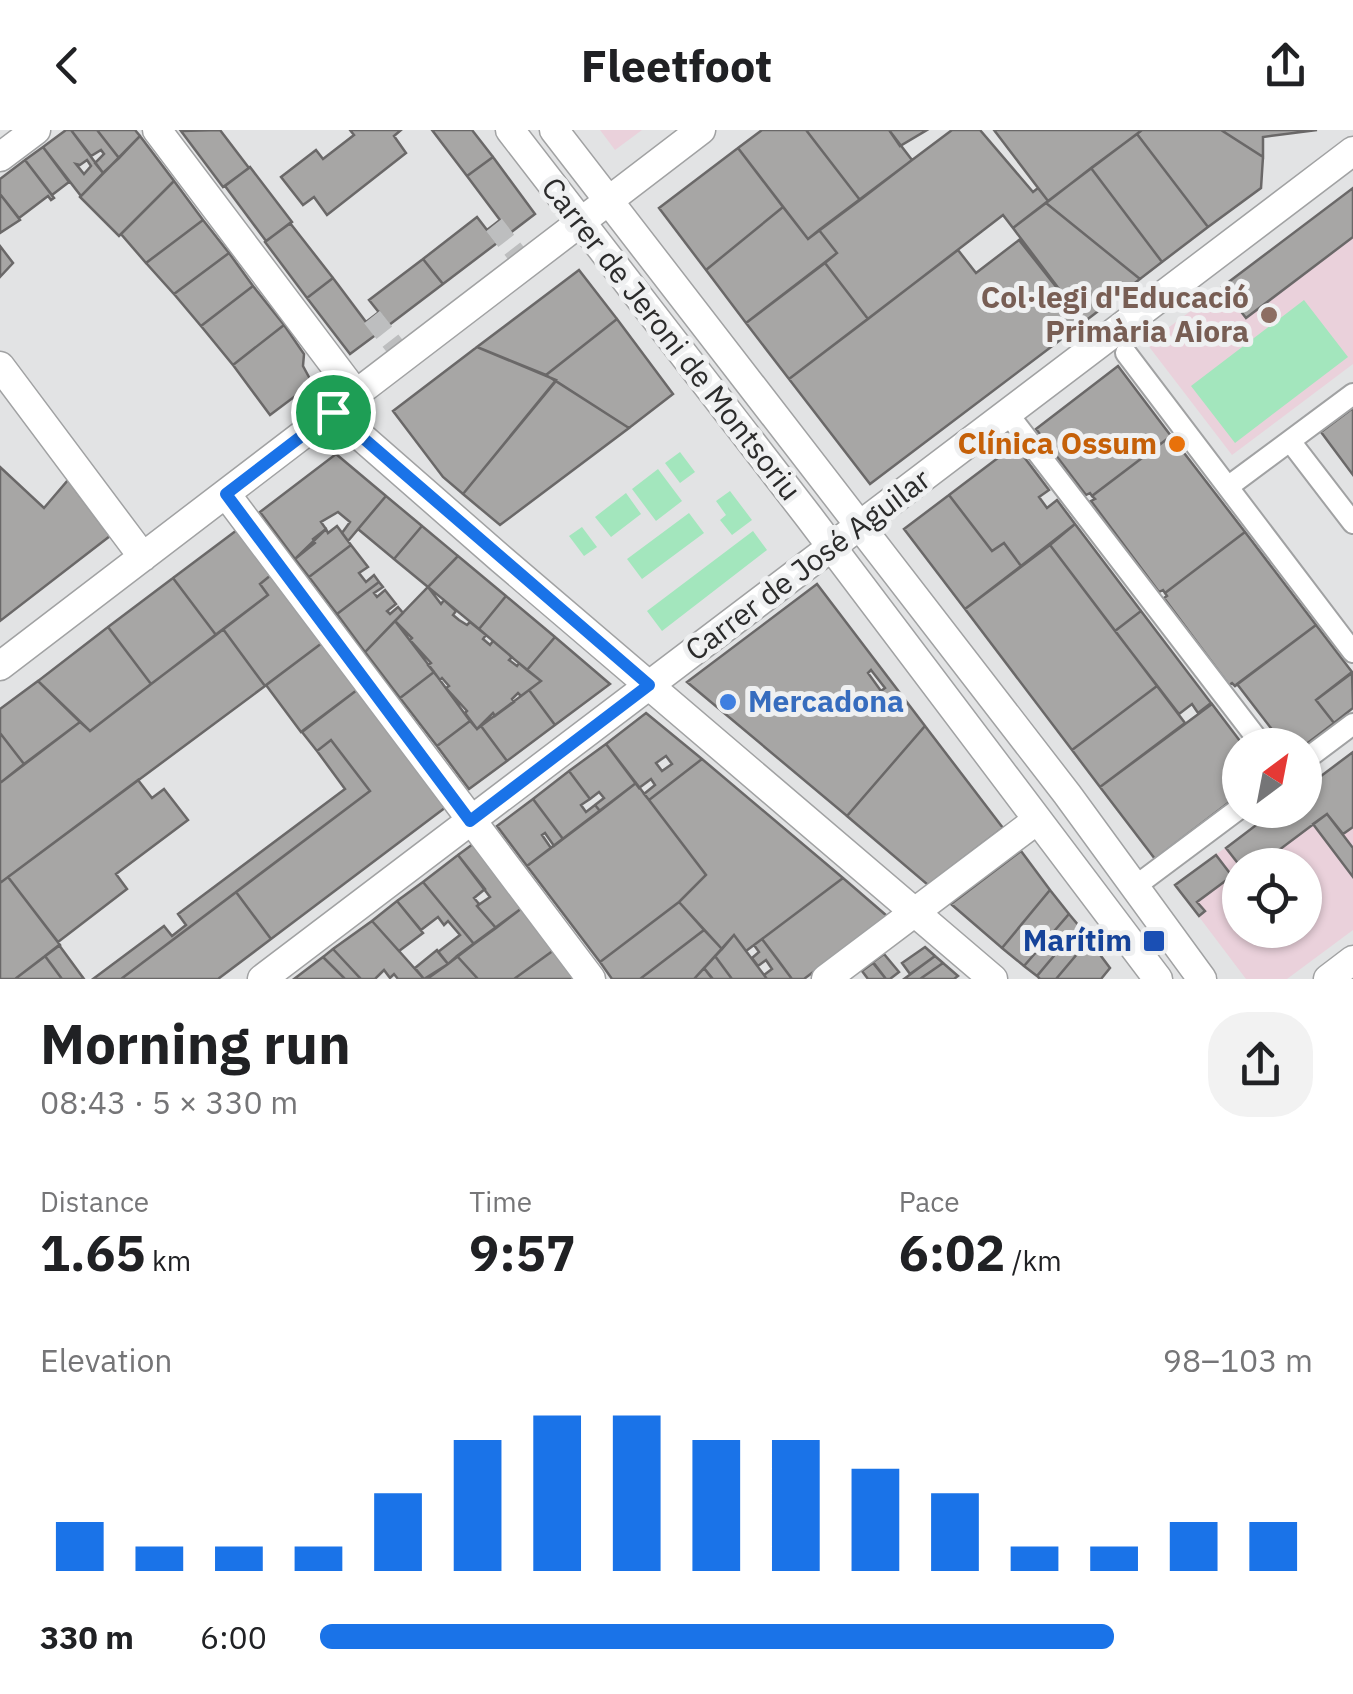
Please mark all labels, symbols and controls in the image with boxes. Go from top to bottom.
text: Fleetfoot [581,36,772,94]
icon: back [40,38,95,93]
icon: share [1258,38,1313,93]
street label: Carrer de Jeroni de Montsoriu [534,169,811,508]
place label: Col·legi d'Educació Primària Aiora [981,277,1249,350]
marker: Col·legi d'Educació Primària Aiora [1258,304,1280,326]
pin [291,370,376,455]
icon: arrive [306,385,361,440]
place label: Clínica Ossum [958,423,1157,462]
marker: Clínica Ossum [1166,433,1188,455]
street label: Carrer de José Aguilar [677,459,937,669]
place label: Mercadona [748,681,904,720]
marker: Mercadona [717,691,739,713]
north arrow [1222,728,1322,828]
map controls [1222,728,1322,948]
button: locate [1222,848,1322,948]
place label: Marítim [1023,920,1132,959]
marker: Marítim [1141,928,1167,954]
text: Morning run [40,1008,351,1079]
button: share [1208,1012,1313,1117]
text: 08:43 · 5 × 330 m [40,1081,298,1123]
text: Distance [40,1183,149,1220]
text: Time [469,1183,532,1220]
text: Pace [899,1183,960,1220]
text: 1.65 [40,1220,146,1285]
text: 9:57 [469,1220,576,1285]
text: 6:02 [899,1220,1005,1285]
text: km [146,1242,191,1279]
text: /km [1005,1242,1062,1279]
text: Elevation [40,1339,173,1381]
text: 98–103 m [1163,1339,1313,1381]
text: 330 m [40,1616,134,1658]
text: 6:00 [200,1616,267,1658]

